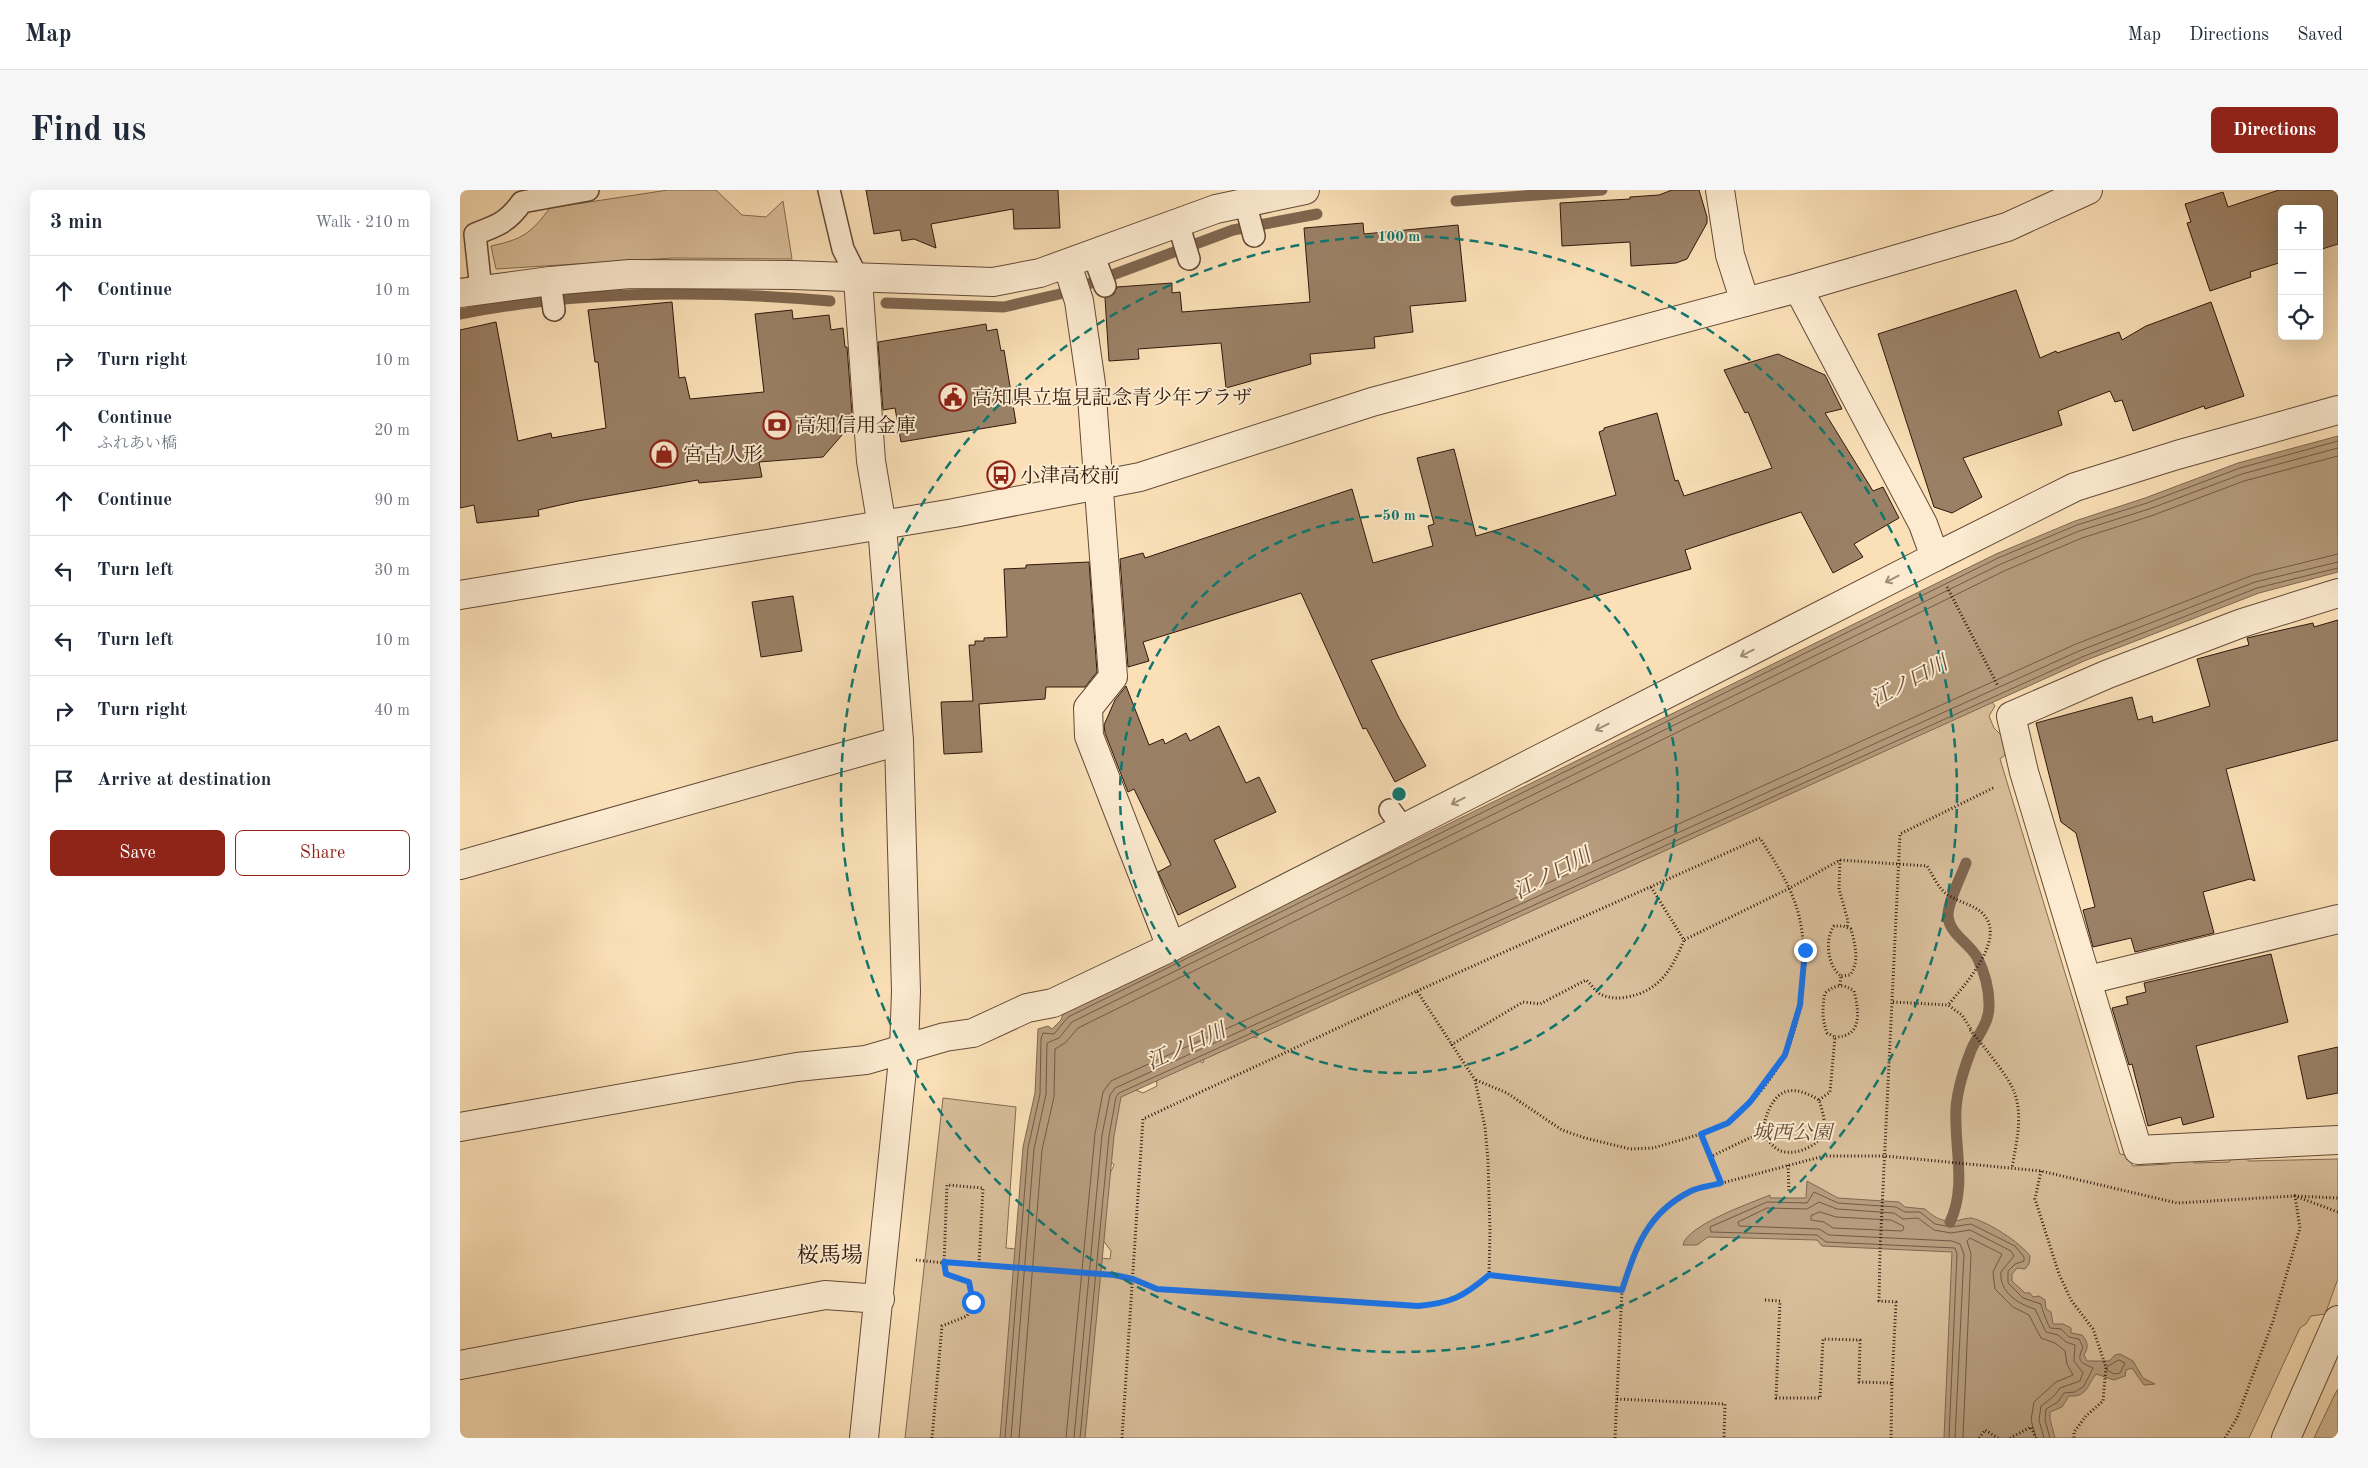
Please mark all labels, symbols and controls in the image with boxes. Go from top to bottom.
text: Map [25,23,72,47]
text: Map [2128,26,2161,44]
text: Directions [2189,26,2269,44]
text: Saved [2297,26,2343,44]
button: Directions [2211,107,2338,153]
text: Find us [30,113,146,148]
map controls [2278,205,2323,340]
button: + [2278,205,2323,250]
text: 3 min [50,212,103,233]
text: Walk · 210 m [315,215,410,231]
text: 100 m [1378,230,1420,245]
button: − [2278,250,2323,295]
icon: ahead [50,277,78,305]
text: Continue [97,281,172,300]
text: 10 m [374,283,410,299]
button: locate [2278,295,2323,340]
icon: right [50,347,78,375]
text: Turn right [97,351,187,370]
text: 10 m [374,353,410,369]
public building icon: 高知県立塩見記念青少年プラザ [938,382,968,412]
place label: 高知県立塩見記念青少年プラザ [972,386,1252,409]
text: Continue [97,409,172,428]
bank icon: 高知信用金庫 [762,410,792,440]
place label: 高知信用金庫 [796,415,916,437]
icon: ahead [50,417,78,445]
text: 20 m [374,423,410,439]
text: ふれあい橋 [97,436,177,452]
shop icon: 宮古人形 [649,439,679,469]
place label: 宮古人形 [683,444,763,466]
bus stop icon: 小津高校前 [986,460,1016,490]
place label: 小津高校前 [1020,465,1120,487]
icon: ahead [50,487,78,515]
text: Continue [97,491,172,510]
text: 90 m [374,493,410,509]
text: 50 m [1382,509,1416,524]
icon: left [50,557,78,585]
text: Turn left [97,561,174,580]
text: 30 m [374,563,410,579]
one-way arrow [1884,574,1899,584]
icon: left [50,627,78,655]
text: Turn left [97,631,174,650]
text: 10 m [374,633,410,649]
one-way arrow [1740,649,1755,658]
water label: 江ノ口川 [1867,651,1953,711]
icon: right [50,697,78,725]
text: Turn right [97,701,187,720]
text: 40 m [374,703,410,719]
one-way arrow [1595,722,1610,732]
icon: arrive [50,767,78,795]
text: Arrive at destination [97,771,271,790]
centre of rings [1390,785,1408,803]
one-way arrow [1450,796,1465,806]
button: Save [50,830,225,876]
button: Share [235,830,410,876]
water label: 江ノ口川 [1510,843,1596,903]
route end [1794,939,1817,962]
water label: 江ノ口川 [1143,1018,1231,1074]
park label: 城西公園 [1752,1122,1835,1144]
district label: 桜馬場 [797,1243,863,1267]
route start [962,1291,985,1314]

